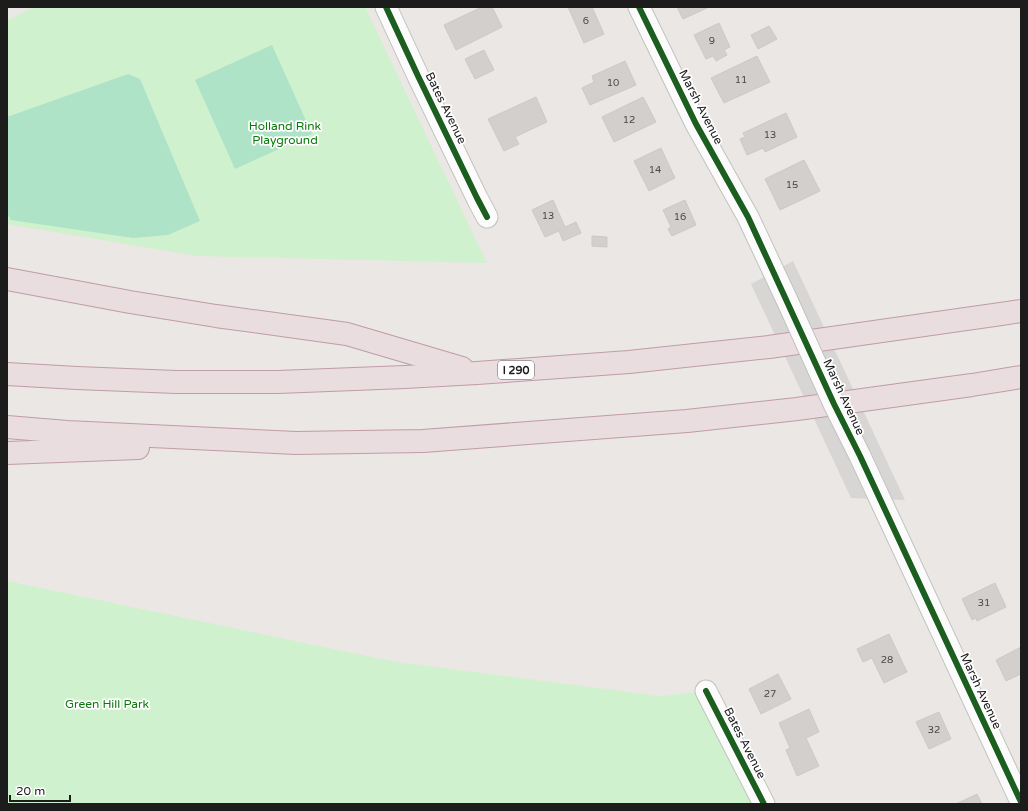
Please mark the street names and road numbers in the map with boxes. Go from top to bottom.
street label: Marsh Avenue [676,67,726,147]
street label: Bates Avenue [423,70,469,146]
street label: Marsh Avenue [820,357,868,437]
road number: I 290 [498,361,534,379]
street label: Marsh Avenue [957,651,1005,731]
street label: Bates Avenue [721,705,769,781]

